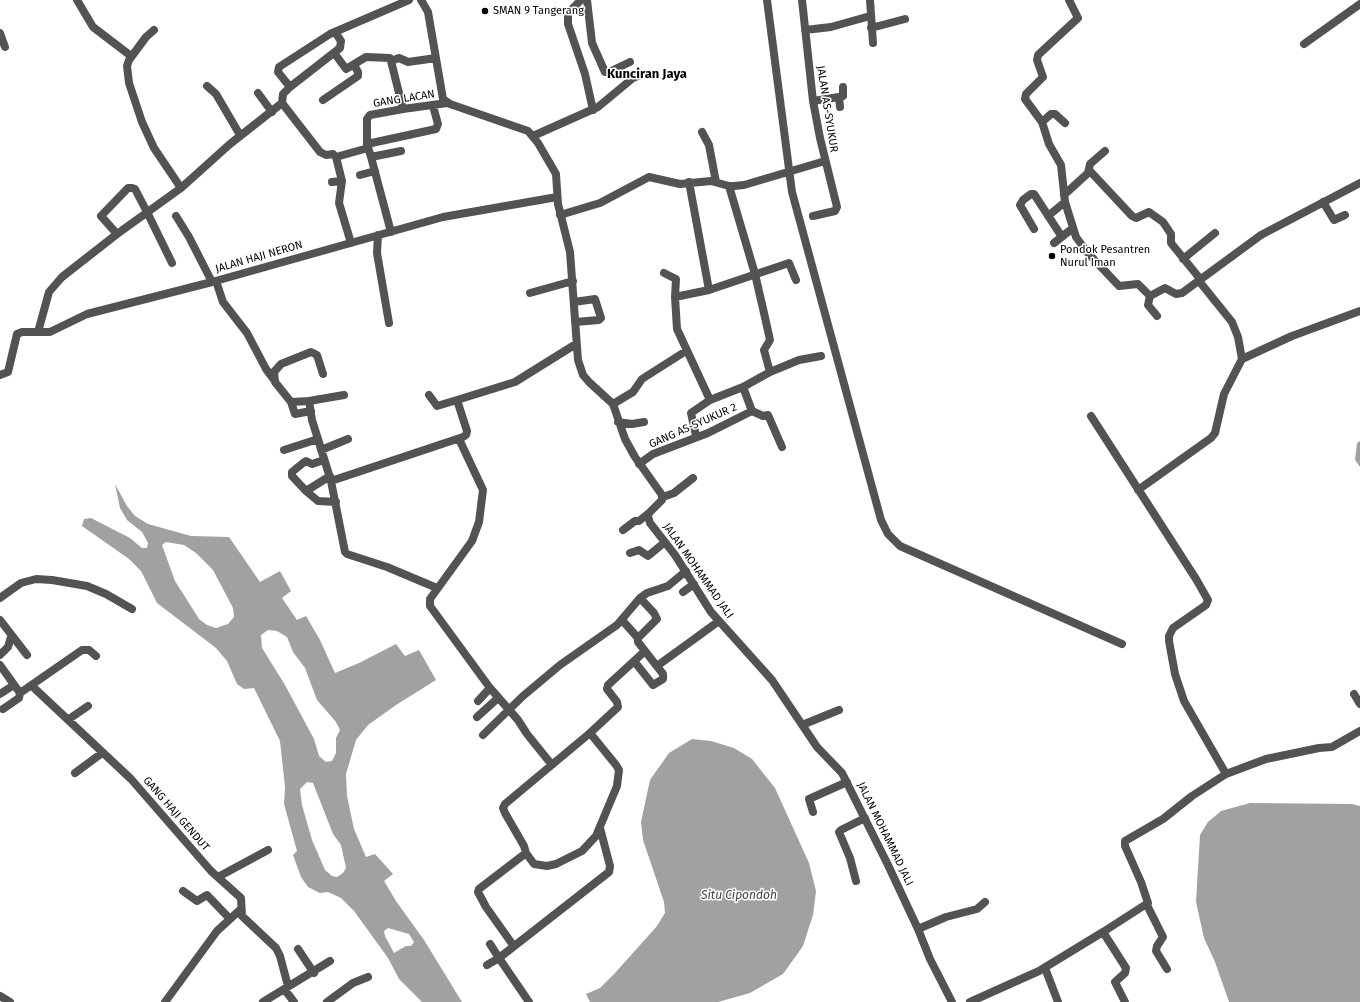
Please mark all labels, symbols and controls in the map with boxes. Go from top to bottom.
place label: SMAN 9 Tangerang [493,4,584,18]
marker: SMAN 9 Tangerang [480,6,490,16]
street label: JALAN AS-SYUKUR [814,65,840,153]
district label: Kunciran Jaya [607,66,687,82]
street label: GANG LACAN [372,88,436,110]
street label: JALAN HAJI NERON [214,238,304,276]
place label: Pondok Pesantren Nurul Iman [1060,243,1150,269]
marker: Pondok Pesantren Nurul Iman [1047,251,1057,261]
street label: GANG AS-SYUKUR 2 [647,401,739,451]
street label: JALAN MOHAMMAD JALI [660,521,736,621]
street label: GANG HAJI GENDUT [140,774,212,854]
street label: JALAN MOHAMMAD JALI [854,780,916,888]
water label: Situ Cipondoh [701,889,777,903]

